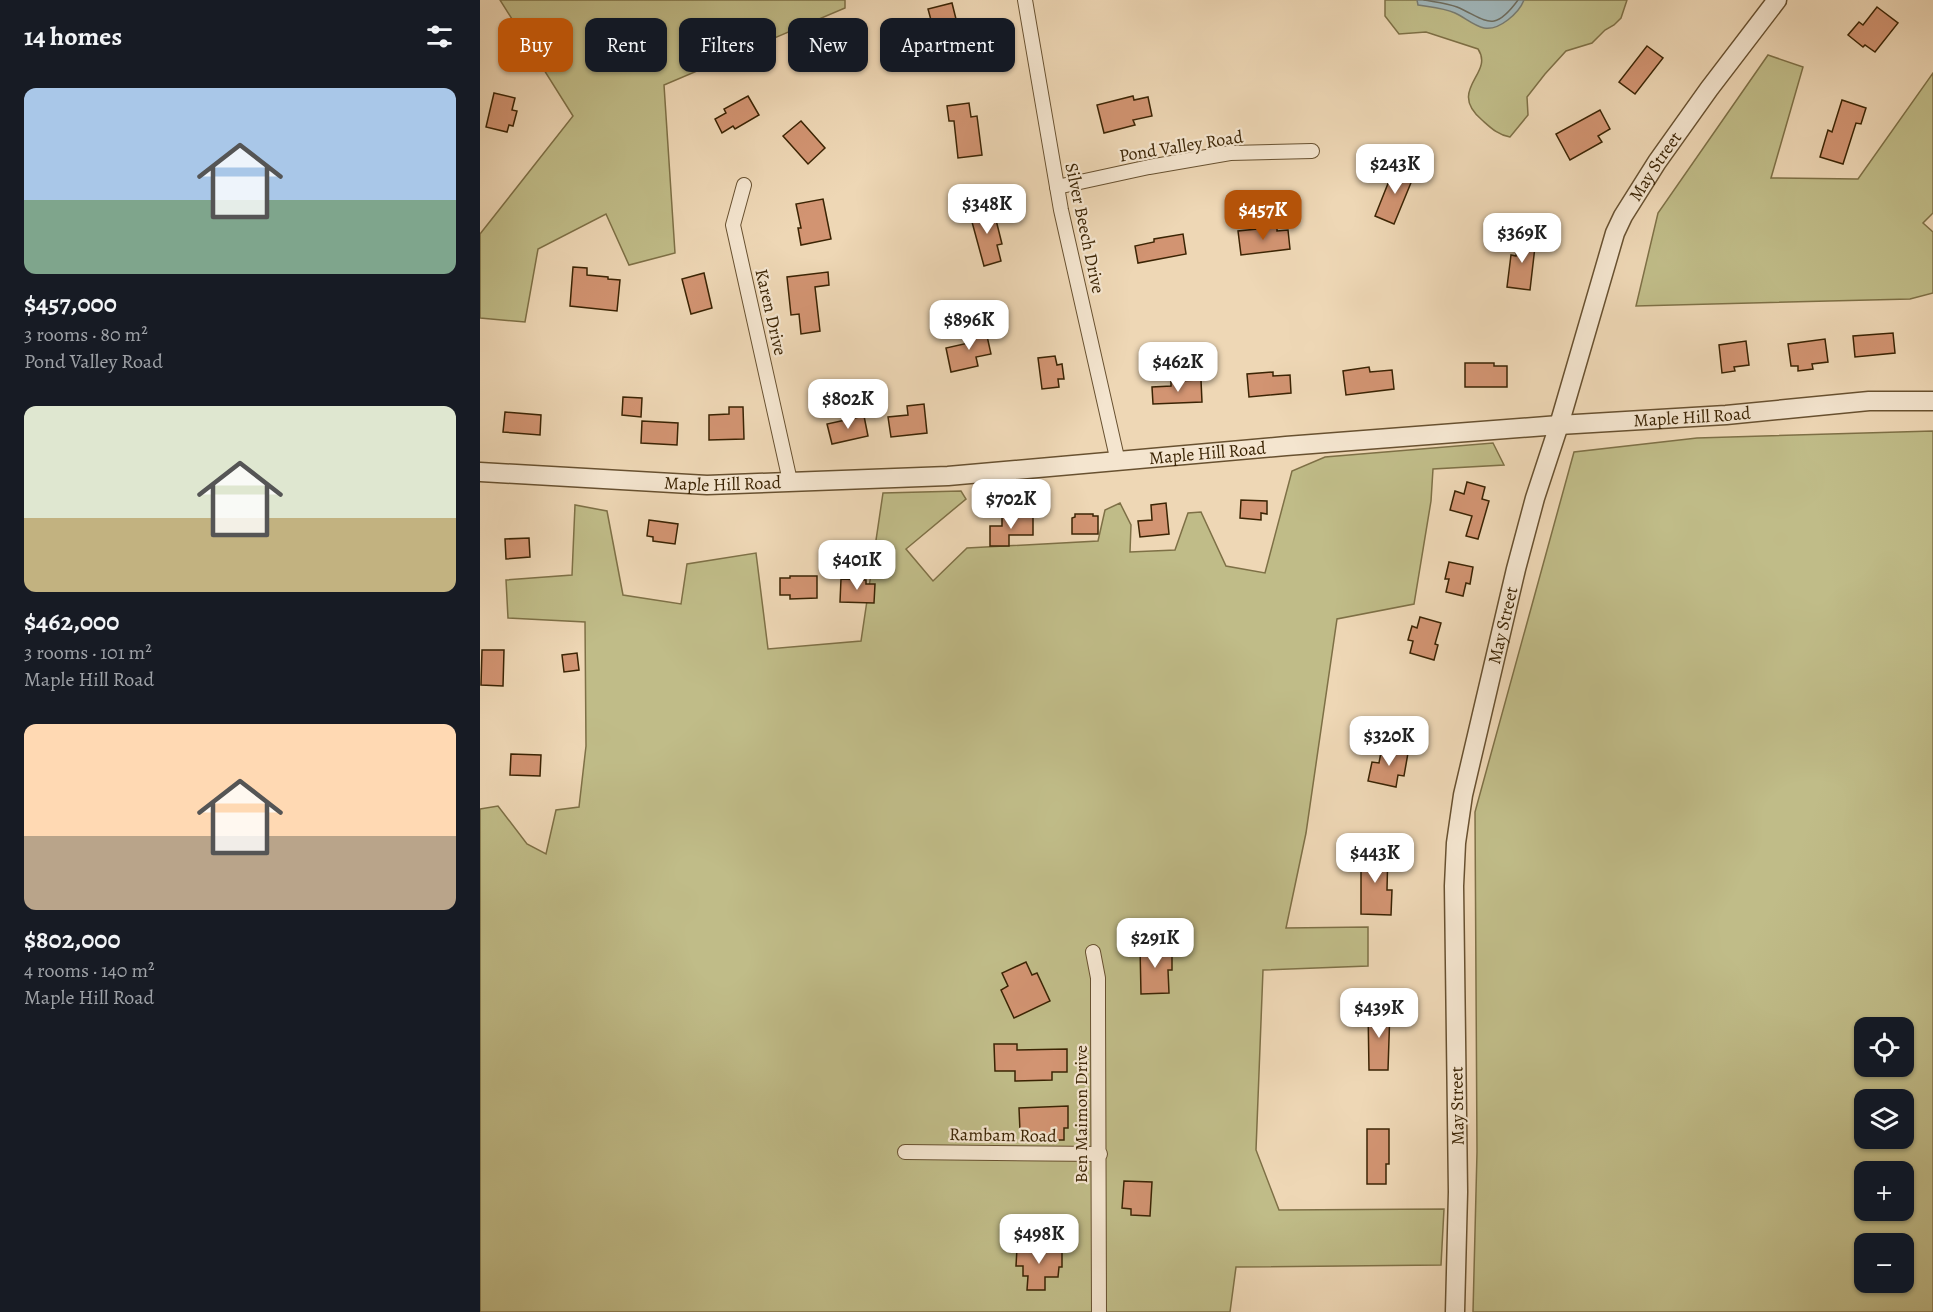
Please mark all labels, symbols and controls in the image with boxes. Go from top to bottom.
chip: Buy [498,18,573,72]
chip: Rent [585,18,667,72]
chip: Filters [679,18,776,72]
chip: New [788,18,868,72]
chip: Apartment [880,18,1015,72]
text: 14 homes [24,19,122,54]
icon: filters [423,20,456,53]
street label: Pond Valley Road [1117,124,1245,168]
icon: home [186,127,294,235]
street label: May Street [1623,127,1687,206]
pin: $243K [1353,144,1437,195]
text: $243K [1370,150,1420,177]
street label: Silver Beech Drive [1059,160,1111,296]
pin: $348K [945,184,1029,235]
text: $348K [962,190,1012,217]
pin: $457K [1221,190,1305,241]
text: $457K [1239,196,1287,223]
pin: $369K [1480,213,1564,264]
text: $369K [1497,219,1547,246]
street label: Karen Drive [749,266,793,358]
text: $457,000 [24,286,117,321]
pin: $896K [927,300,1011,351]
text: $896K [944,306,994,333]
text: 3 rooms · 80 m² [24,321,148,348]
pin: $462K [1136,342,1220,393]
text: Pond Valley Road [24,348,163,375]
text: $462K [1153,348,1203,375]
pin: $802K [806,379,890,430]
text: $802K [822,385,874,412]
street label: Maple Hill Road [1633,401,1752,433]
street label: Maple Hill Road [1148,436,1267,470]
icon: home [186,445,294,553]
street label: Maple Hill Road [663,470,782,497]
pin: $702K [969,479,1053,530]
text: $702K [986,485,1036,512]
pin: $401K [815,540,899,591]
text: $401K [832,546,882,573]
street label: May Street [1482,584,1524,666]
text: $462,000 [24,604,119,639]
text: 3 rooms · 101 m² [24,639,152,666]
text: Maple Hill Road [24,666,154,693]
pin: $320K [1347,716,1431,767]
text: $320K [1364,722,1414,749]
icon: home [186,763,294,871]
pin: $443K [1333,833,1417,884]
text: $443K [1350,839,1400,866]
pin: $291K [1113,918,1197,969]
text: $802,000 [24,922,120,957]
text: $291K [1131,924,1179,951]
text: 4 rooms · 140 m² [24,957,155,984]
text: Maple Hill Road [24,984,154,1011]
pin: $439K [1337,988,1421,1039]
text: $439K [1354,994,1404,1021]
map controls [1854,1017,1914,1293]
button: locate [1854,1017,1914,1077]
street label: Ben Maimon Drive [1069,1045,1093,1183]
street label: May Street [1444,1066,1470,1146]
button: layers [1854,1089,1914,1149]
street label: Rambam Road [949,1122,1057,1148]
button: + [1854,1161,1914,1221]
pin: $498K [997,1214,1081,1265]
text: $498K [1014,1220,1064,1247]
button: − [1854,1233,1914,1293]

